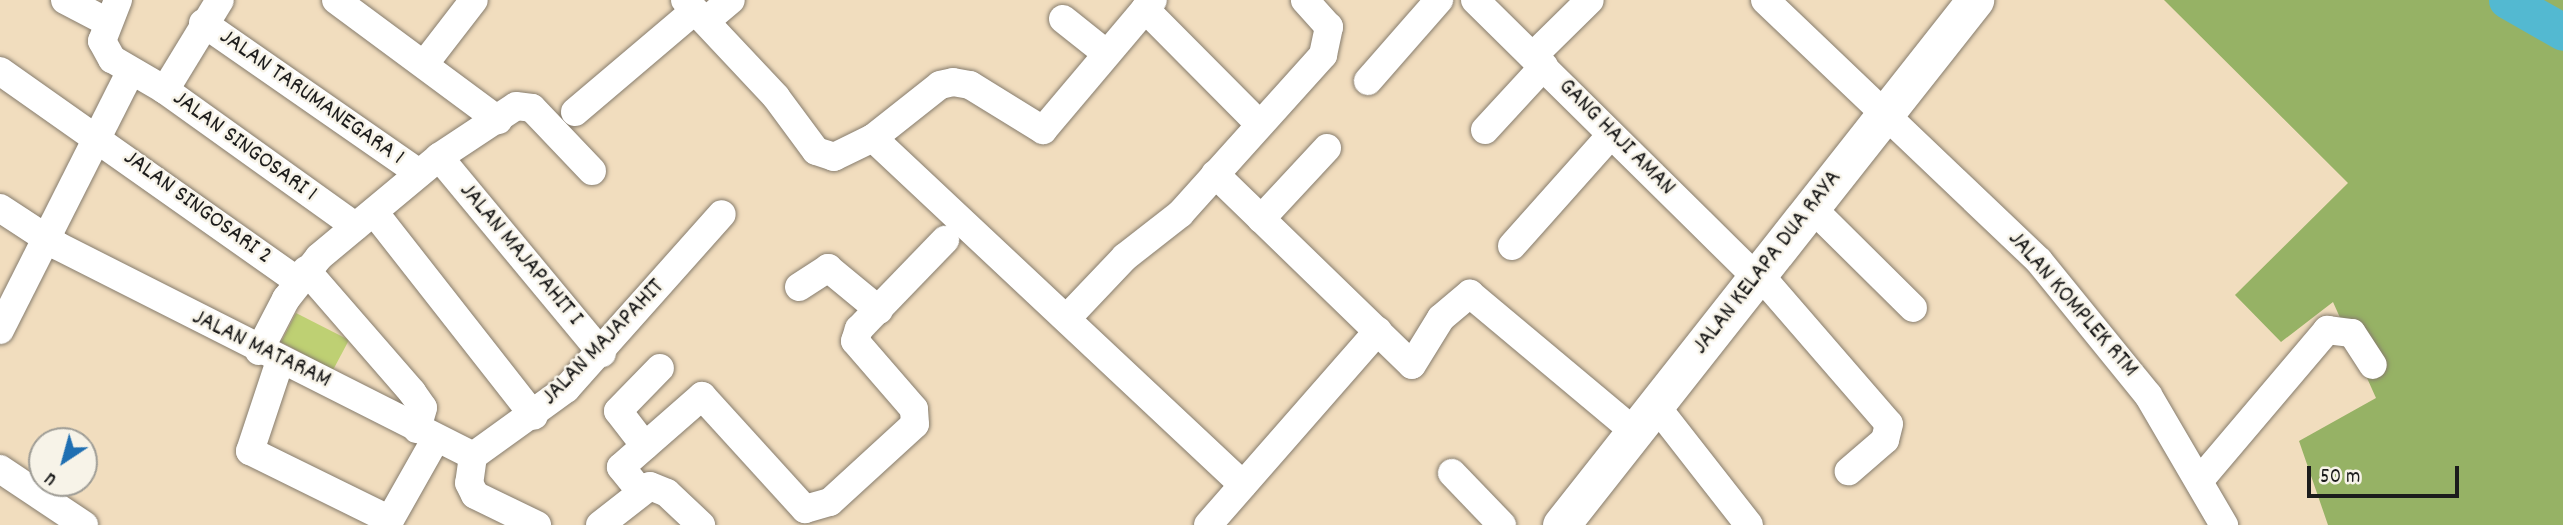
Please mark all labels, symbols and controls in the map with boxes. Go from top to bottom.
street label: JALAN TARUMANEGARA 1 [213,23,409,173]
street label: GANG HAJI AMAN [1551,73,1681,203]
street label: JALAN SINGOSARI 1 [166,85,322,209]
street label: JALAN SINGOSARI 2 [117,144,277,272]
street label: JALAN KELAPA DUA RAYA [1687,165,1849,361]
street label: JALAN MAJAPAHIT I [452,178,588,332]
street label: JALAN KOMPLEK RTM [2001,226,2143,384]
street label: JALAN MAJAPAHIT [537,274,671,412]
street label: JALAN MATARAM [187,304,335,396]
north arrow [28,427,98,497]
scale bar [2311,452,2463,496]
text: 50 m [2320,463,2360,493]
text: U [40,464,63,491]

